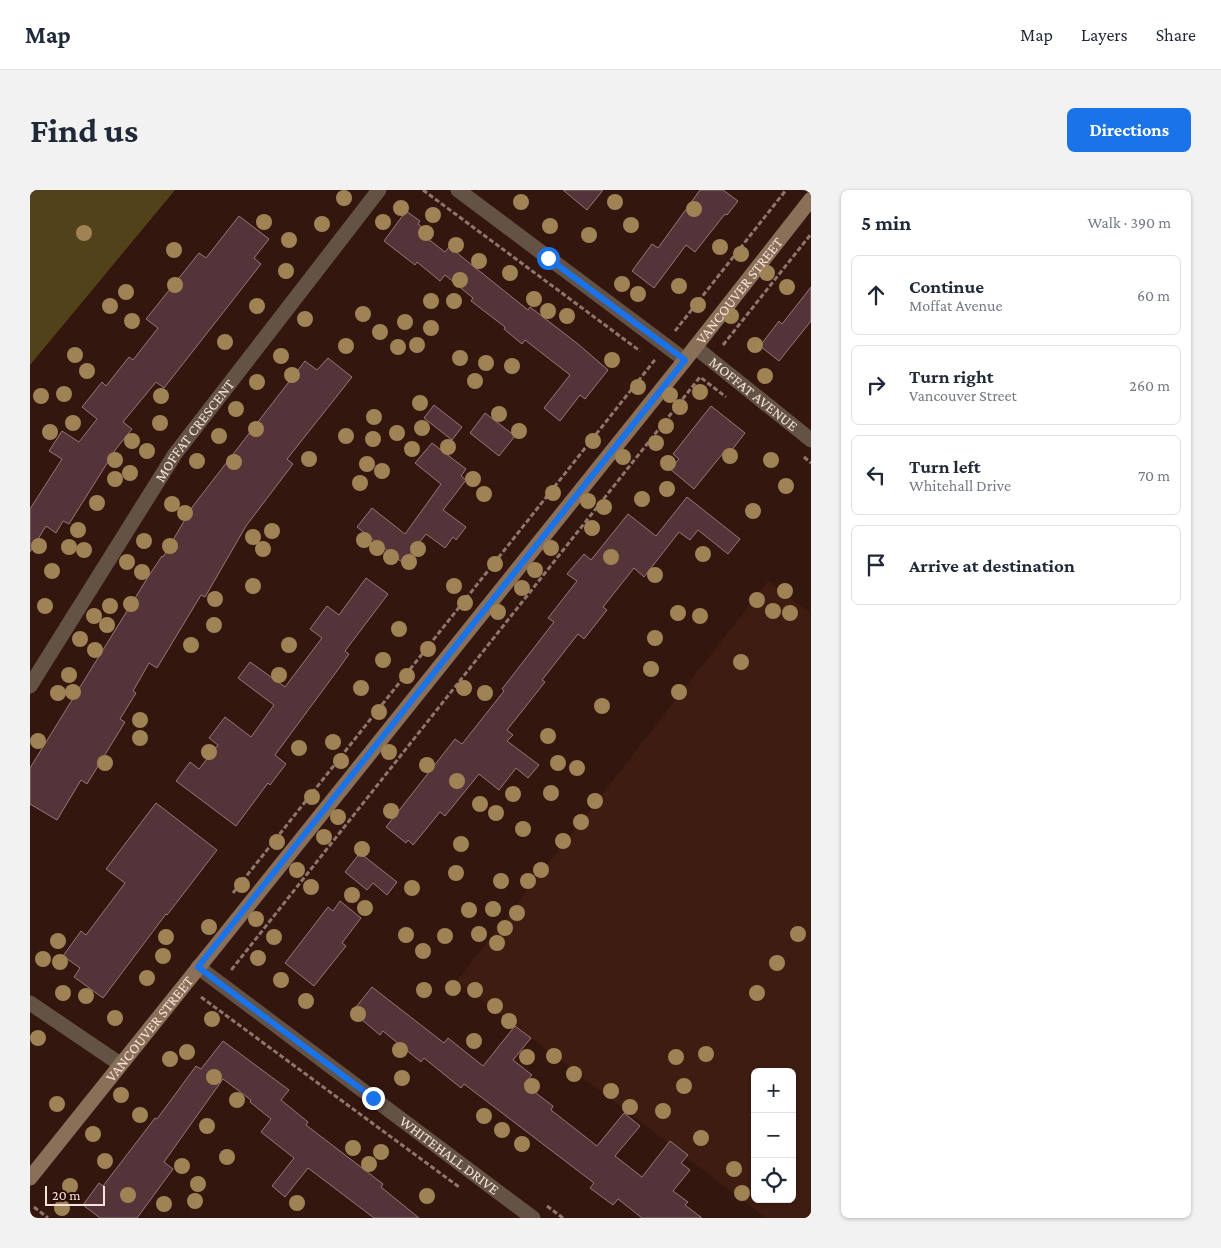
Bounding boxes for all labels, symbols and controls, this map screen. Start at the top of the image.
text: Map [25,21,71,48]
text: Map [1020,25,1053,45]
text: Layers [1081,25,1128,45]
text: Share [1156,25,1196,45]
button: Directions [1067,108,1191,152]
text: Find us [30,111,138,150]
text: 5 min [861,211,911,235]
text: Walk · 390 m [1087,214,1171,231]
street label: VANCOUVER STREET [693,234,786,347]
route start [537,247,560,270]
text: Continue [909,276,984,297]
icon: ahead [862,281,890,309]
text: 60 m [1137,287,1170,304]
text: Moffat Avenue [909,297,1003,314]
street label: MOFFAT AVENUE [706,354,801,434]
text: Turn right [909,366,994,387]
icon: right [862,371,890,399]
street label: MOFFAT CRESCENT [152,376,238,485]
text: 260 m [1129,377,1170,394]
text: Vancouver Street [909,387,1017,404]
text: Turn left [909,456,981,477]
icon: left [862,461,890,489]
text: 70 m [1138,467,1170,484]
text: Whitehall Drive [909,477,1011,494]
icon: arrive [862,551,890,579]
text: Arrive at destination [909,555,1075,576]
street label: VANCOUVER STREET [102,973,196,1085]
map controls [751,1068,796,1203]
button: + [751,1068,796,1113]
route end [362,1087,385,1110]
street label: WHITEHALL DRIVE [396,1113,502,1198]
button: − [751,1113,796,1158]
button: locate [751,1158,796,1203]
scale bar [45,1183,105,1206]
text: 20 m [52,1187,80,1203]

